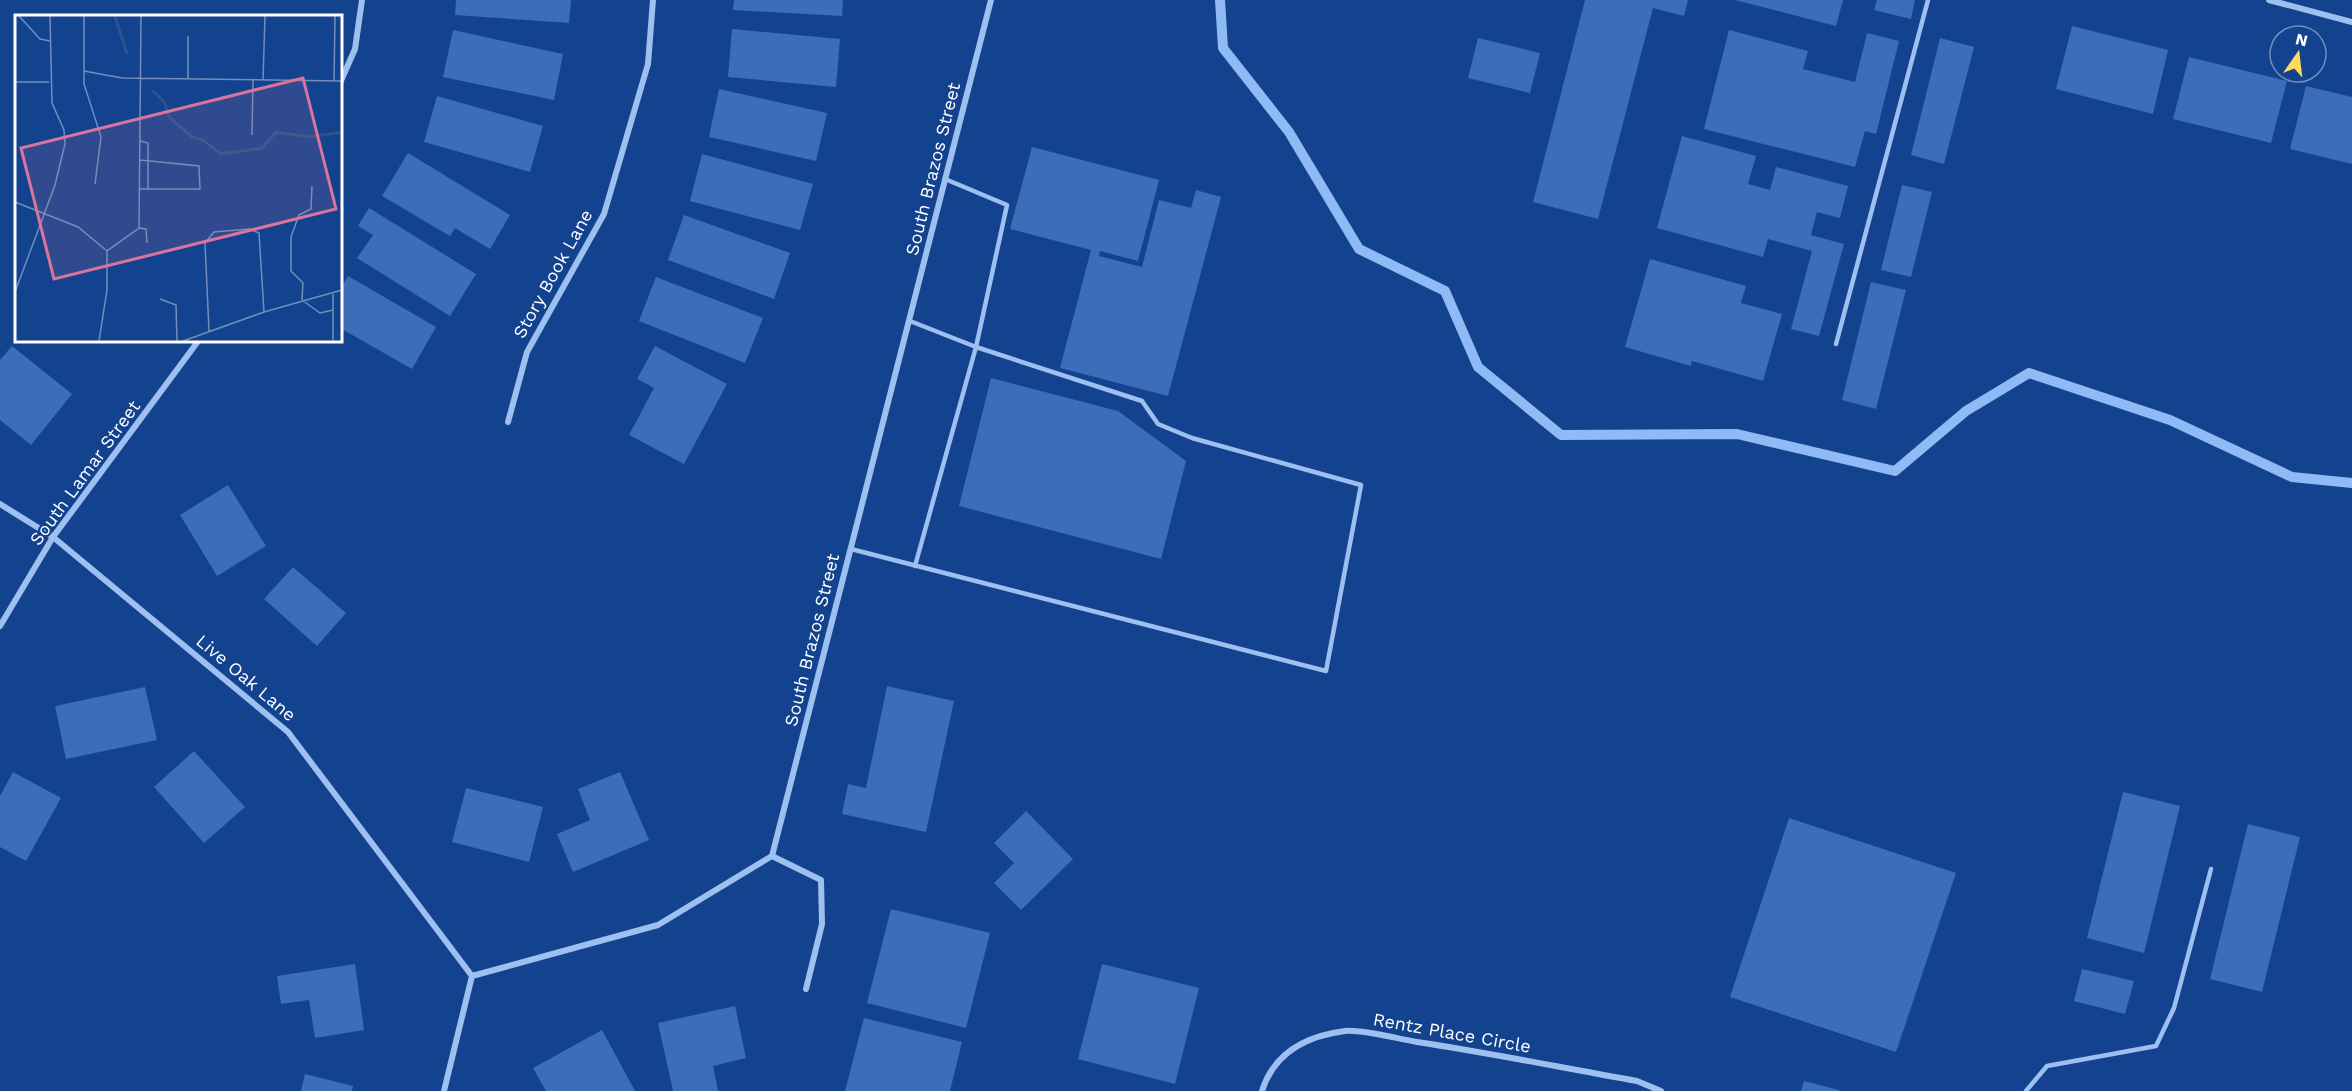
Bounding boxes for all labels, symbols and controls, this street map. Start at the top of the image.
inset map [15,15,342,342]
north arrow [2268,24,2328,84]
text: N [2293,29,2310,51]
street label: South Brazos Street [901,80,964,257]
street label: Story Book Lane [508,206,597,342]
street label: South Lamar Street [25,396,144,549]
street label: South Brazos Street [780,551,843,728]
street label: Live Oak Lane [192,630,300,725]
street label: Rentz Place Circle [1372,1008,1533,1057]

